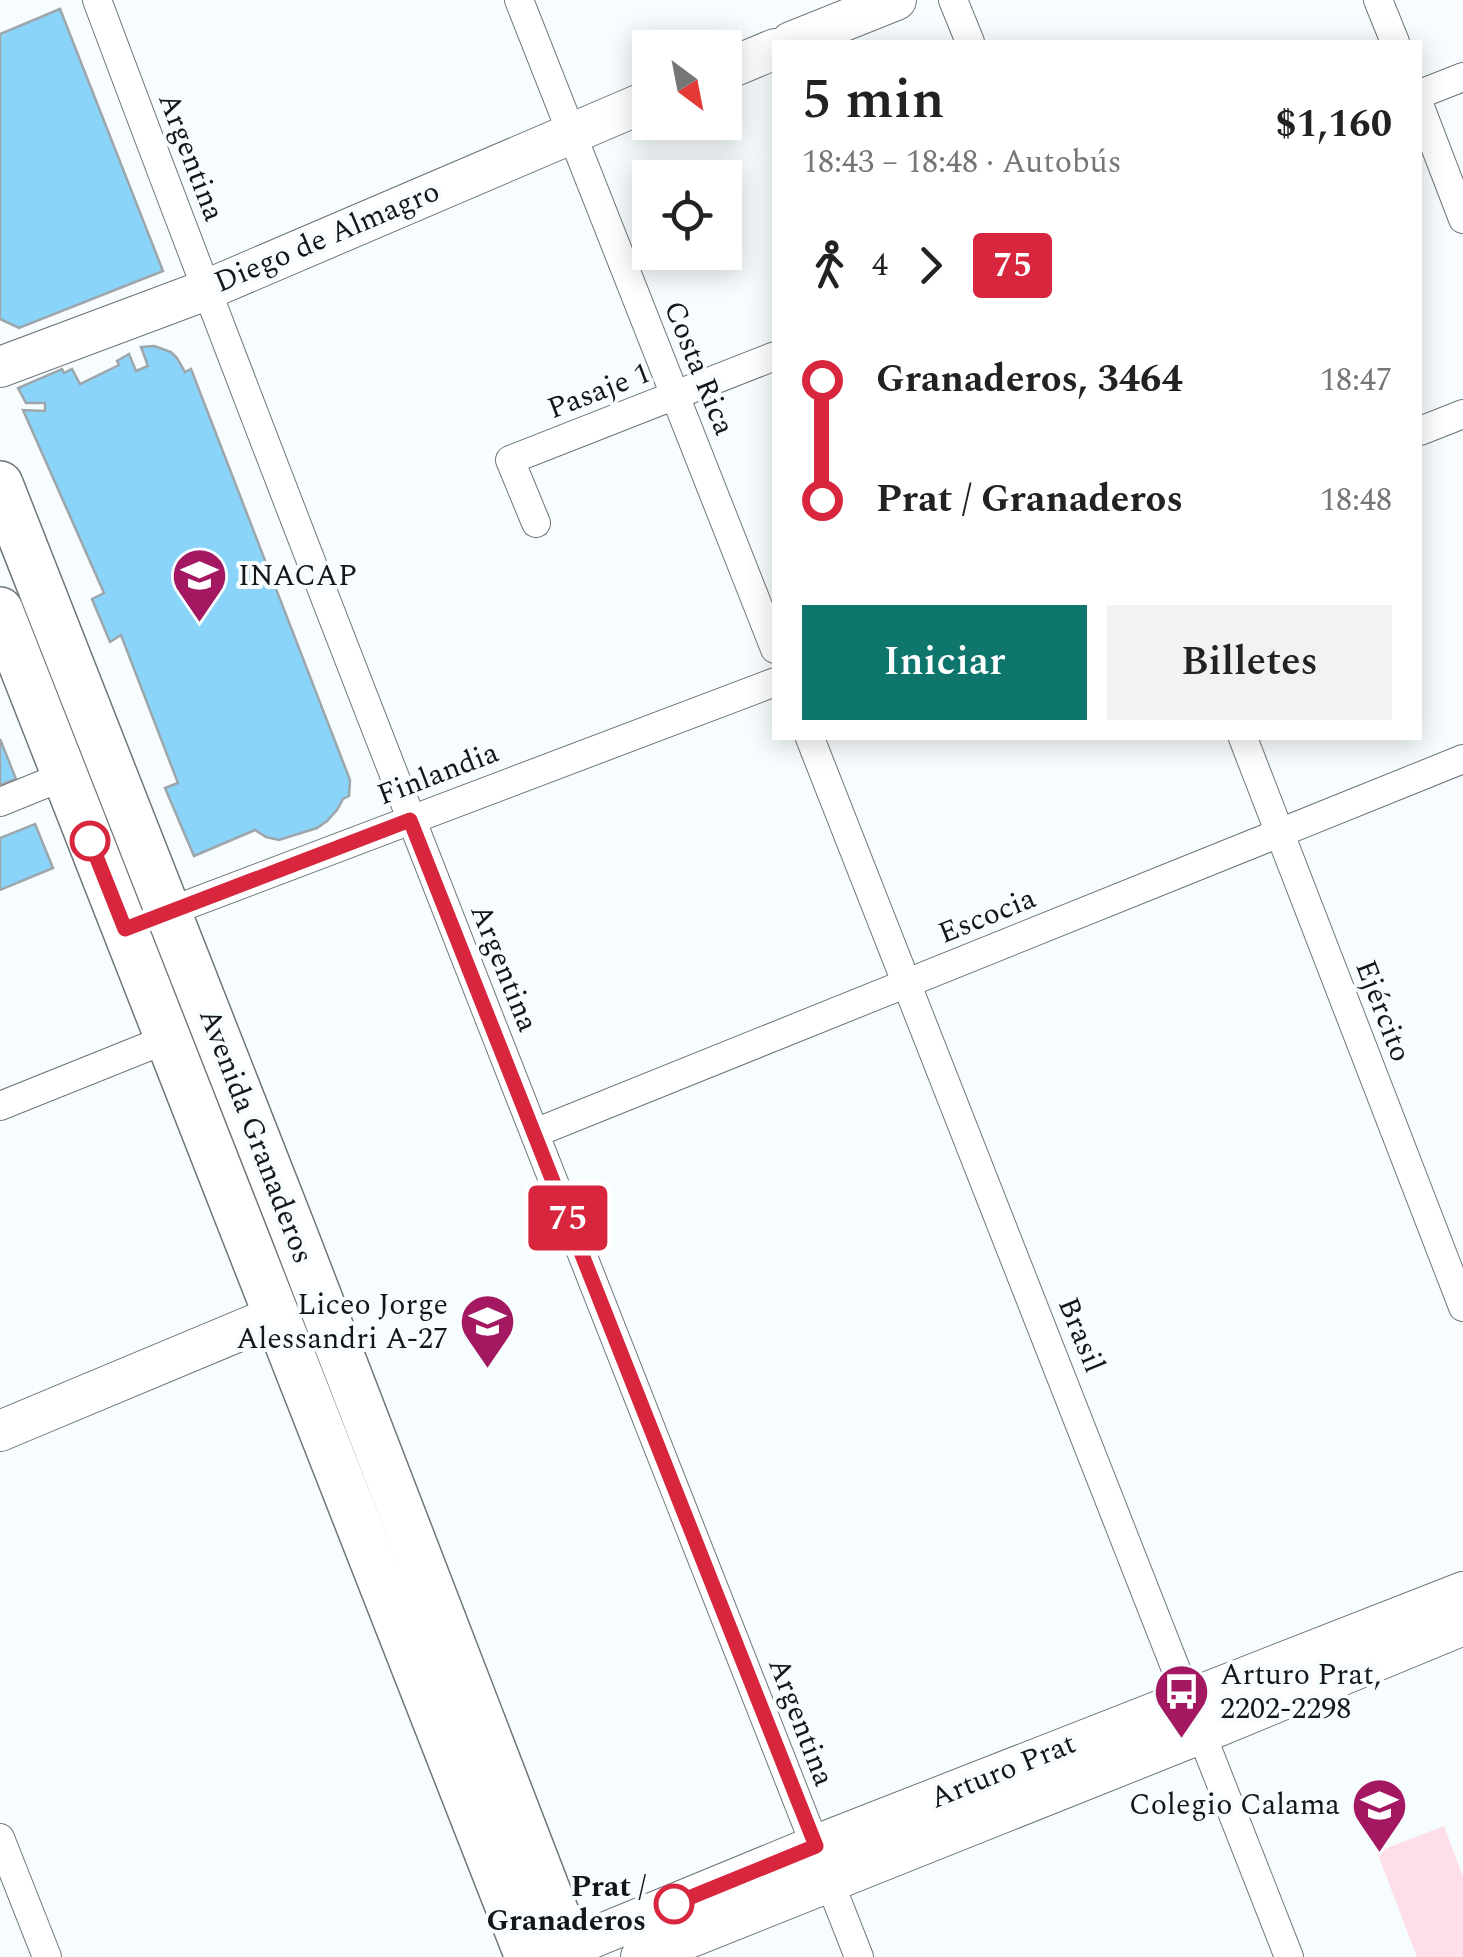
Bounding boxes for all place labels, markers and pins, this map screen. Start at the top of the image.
school or university icon: INACAP [169,546,229,625]
place label: INACAP [238,553,357,599]
unlabelled marker [71,822,109,860]
place label: Liceo Jorge Alessandri A-27 [236,1282,448,1362]
school or university icon: Liceo Jorge Alessandri A-27 [457,1292,517,1371]
place label: Arturo Prat, 2202-2298 [1220,1652,1381,1732]
bus stop icon: Arturo Prat, 2202-2298 [1151,1662,1211,1741]
school or university icon: Colegio Calama [1349,1775,1409,1854]
place label: Colegio Calama [1129,1782,1340,1828]
place label: Prat / Granaderos [486,1864,646,1944]
marker: Prat / Granaderos [655,1885,693,1923]

